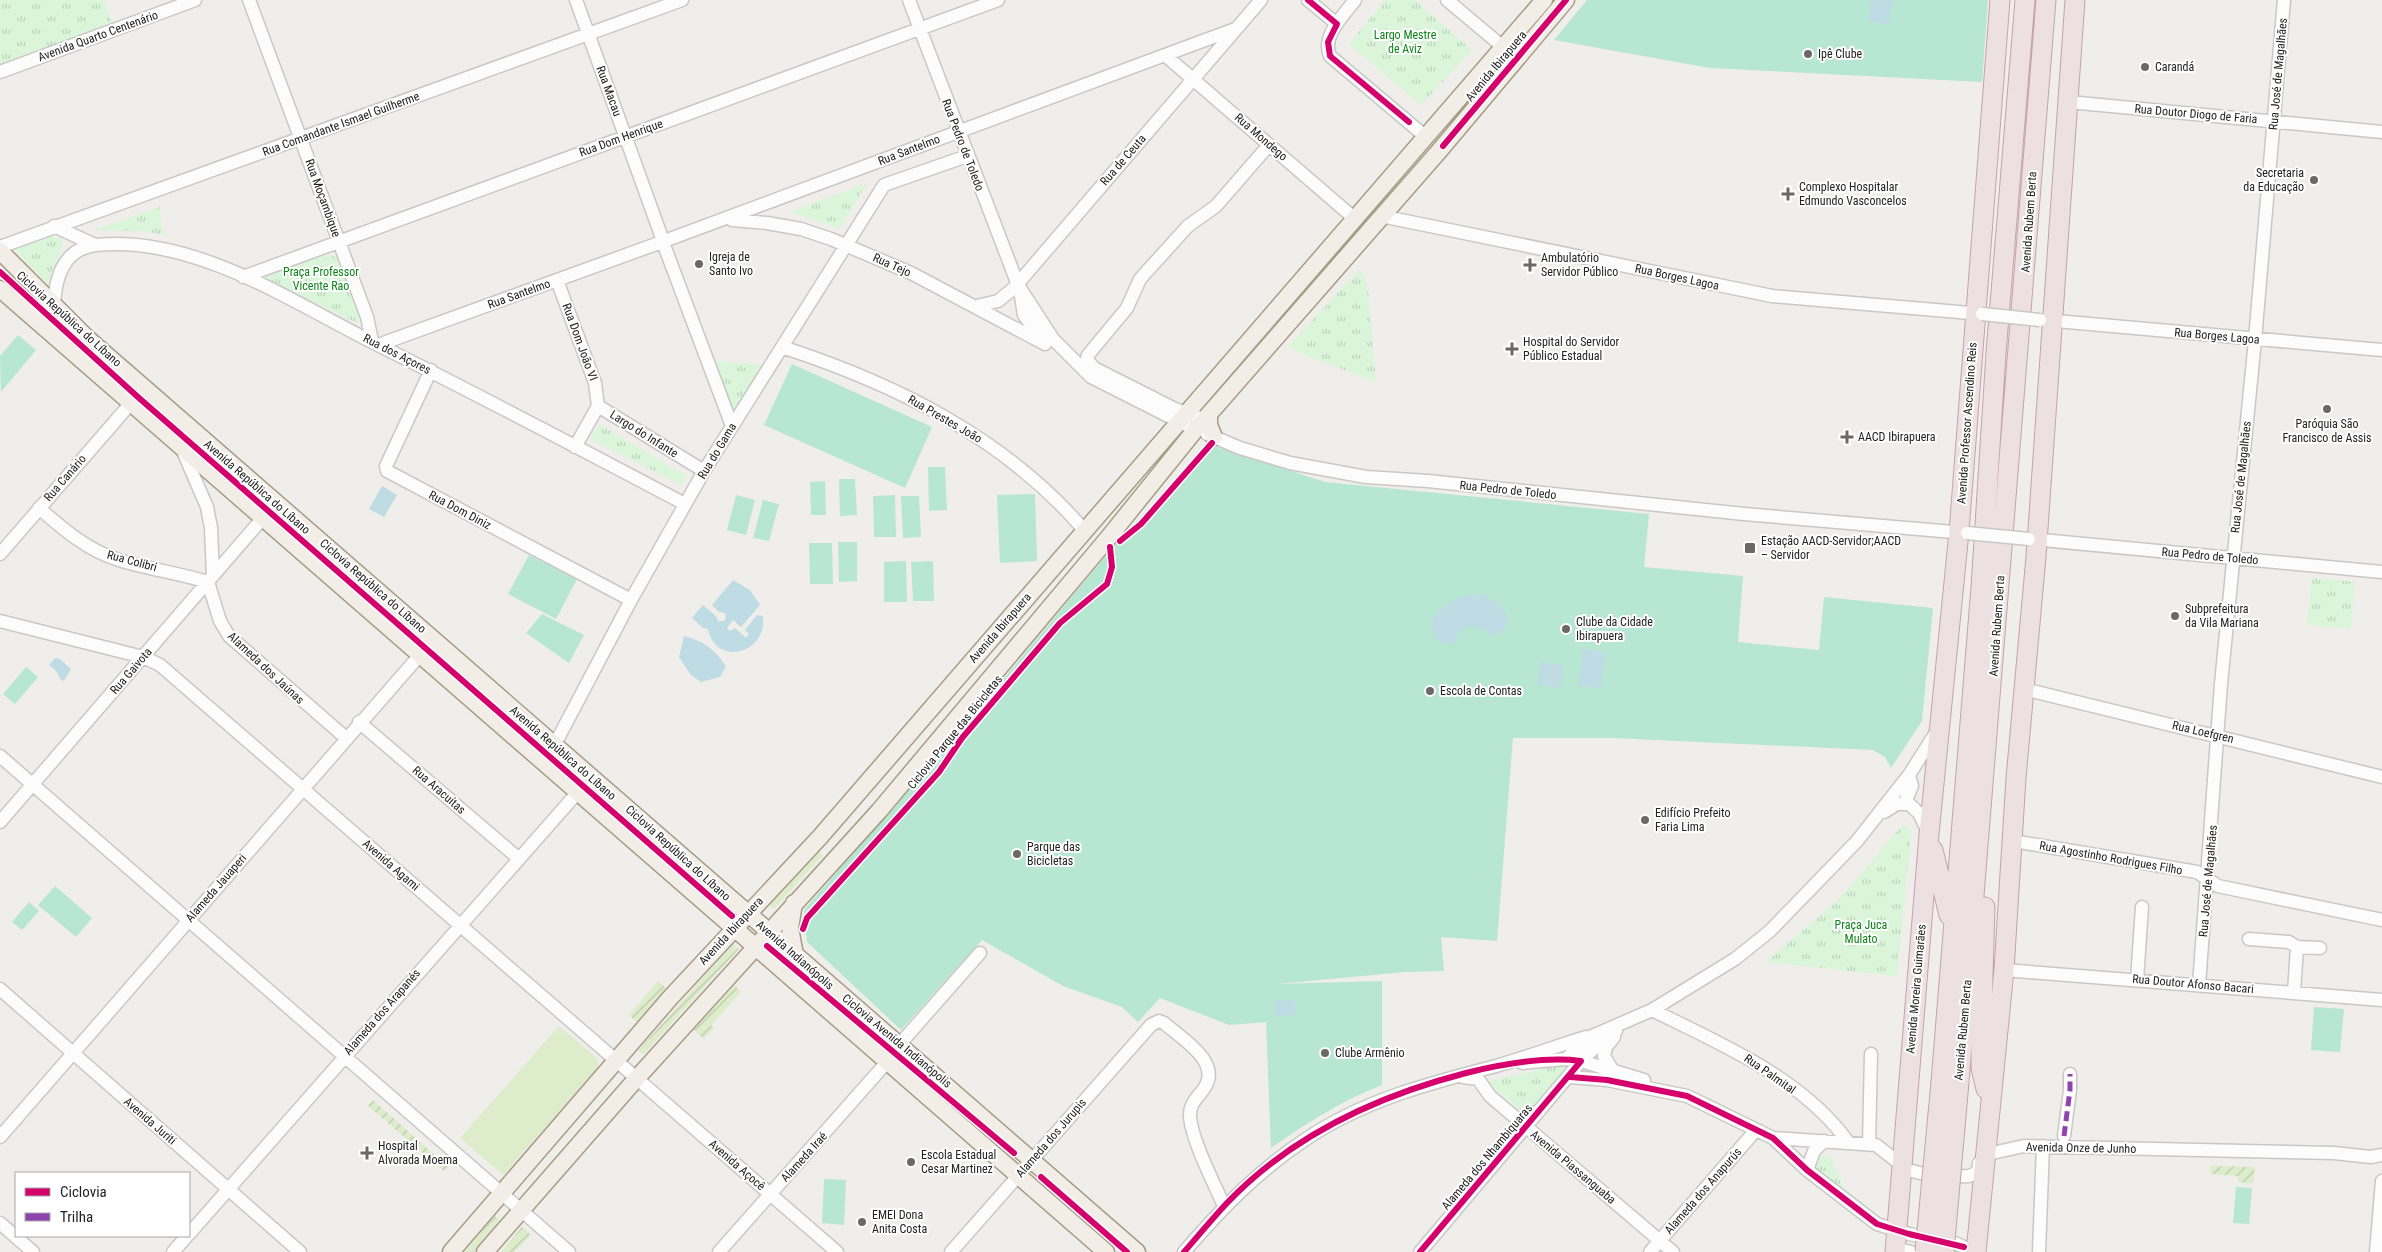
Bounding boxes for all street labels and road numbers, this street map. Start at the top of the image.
street label: Avenida Quarto Centenário [36,8,160,64]
street label: Rua José de Magalhães [2266,17,2290,131]
street label: Avenida Ibirapuera [1462,28,1530,104]
street label: Rua Macau [593,64,625,118]
street label: Rua Comandante Ismael Guilherme [261,89,422,159]
street label: Rua Pedro de Toledo [939,97,987,193]
street label: Rua Doutor Diogo de Faria [2134,102,2258,126]
street label: Rua Mondego [1232,110,1290,164]
street label: Rua Dom Henrique [577,116,665,160]
street label: Rua Santelmo [876,132,942,168]
street label: Rua de Ceuta [1097,132,1149,188]
street label: Rua Moçambique [302,157,344,239]
street label: Avenida Rubem Berta [2018,171,2040,273]
street label: Rua Tejo [871,250,913,280]
street label: Rua Borges Lagoa [1634,261,1721,293]
street label: Ciclovia República do Líbano [14,268,124,370]
street label: Rua Santelmo [486,276,552,312]
street label: Rua Dom João VI [559,301,601,383]
street label: Rua Borges Lagoa [2174,325,2261,347]
street label: Rua dos Açores [361,331,433,377]
street label: Avenida Professor Ascendino Reis [1954,342,1980,504]
street label: Rua Prestes João [906,392,984,446]
street label: Largo do Infante [607,407,681,461]
street label: Rua do Gama [695,420,739,482]
street label: Rua José de Magalhães [2228,420,2254,534]
street label: Avenida República do Líbano [201,437,313,537]
street label: Rua Canário [41,452,89,504]
street label: Rua Pedro de Toledo [1459,478,1557,502]
street label: Rua Dom Diniz [426,488,494,532]
street label: Ciclovia República do Líbano [317,536,429,636]
street label: Rua Pedro de Toledo [2161,545,2259,567]
street label: Rua Colibri [105,548,159,574]
street label: Avenida Rubem Berta [1986,575,2008,677]
street label: Avenida Ibirapuera [966,590,1034,666]
street label: Alameda dos Jaúnas [225,629,307,707]
street label: Rua Gaivota [107,645,155,697]
street label: Ciclovia Parque das Bicicletas [905,672,1005,792]
street label: Avenida República do Líbano [507,703,619,803]
street label: Rua Loefgren [2171,718,2235,746]
street label: Rua Aracuítas [410,763,468,817]
street label: Ciclovia República do Líbano [623,802,733,904]
street label: Rua José de Magalhães [2196,824,2220,938]
street label: Avenida Agami [360,837,422,893]
street label: Rua Agostinho Rodrigues Filho [2038,839,2184,877]
street label: Alameda Jauaperi [183,851,249,925]
street label: Avenida Ibirapuera [696,894,766,968]
street label: Avenida Indianópolis [753,917,837,993]
street label: Avenida Moreira Guimarães [1903,924,1929,1054]
street label: Alameda dos Arapanés [341,966,423,1058]
street label: Rua Doutor Afonso Bacari [2132,972,2254,996]
street label: Avenida Rubem Berta [1952,979,1974,1081]
street label: Ciclovia Avenida Indianópolis [839,991,955,1091]
street label: Rua Palmital [1742,1051,1798,1097]
street label: Avenida Juriti [121,1095,179,1147]
street label: Alameda dos Jurupis [1013,1096,1089,1180]
street label: Alameda dos Nhambiquaras [1439,1101,1535,1213]
street label: Avenida Piassanguaba [1527,1127,1619,1207]
street label: Alameda Iraé [778,1129,830,1185]
street label: Avenida Açocê [706,1137,768,1193]
street label: Avenida Onze de Junho [2026,1140,2136,1156]
street label: Alameda dos Anapurús [1662,1145,1744,1237]

